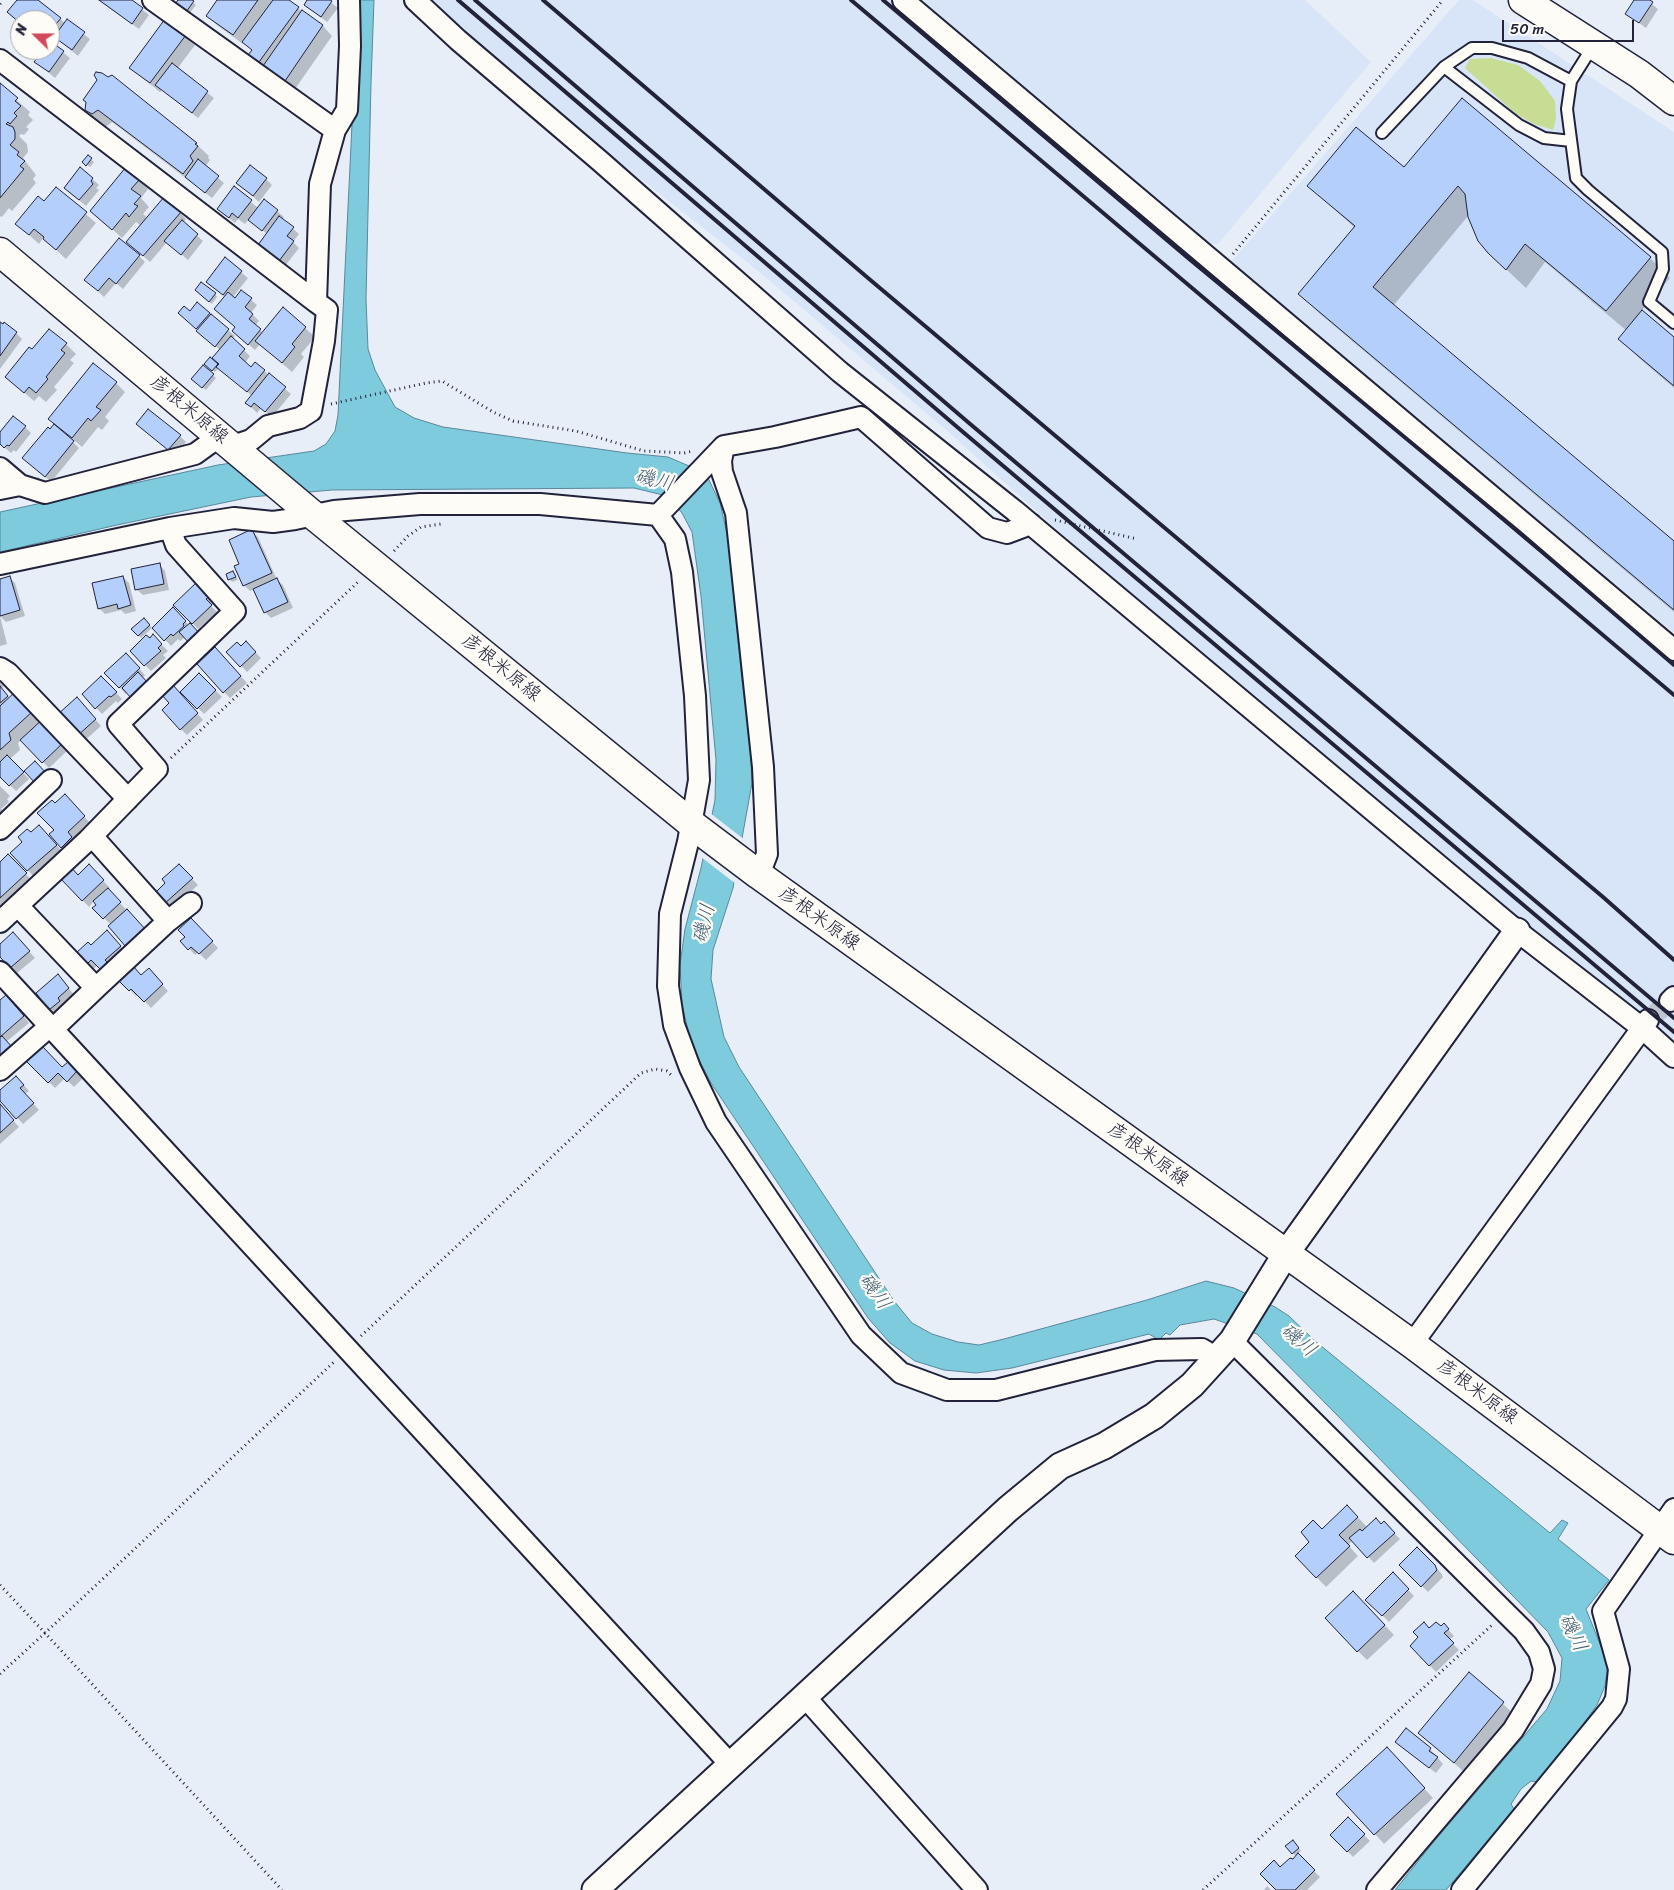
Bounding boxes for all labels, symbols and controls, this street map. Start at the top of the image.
north arrow [10,10,60,60]
scale bar [1504,10,1636,42]
text: 50 m [1510,16,1544,42]
text: N [8,20,35,39]
street label: 彦根米原線 [145,371,233,449]
water label: 磯川 [632,465,676,497]
street label: 彦根米原線 [457,629,545,707]
street label: 彦根米原線 [774,882,864,956]
water label: 磯川 [689,902,721,946]
street label: 彦根米原線 [1103,1118,1193,1192]
water label: 磯川 [853,1269,895,1315]
water label: 磯川 [1275,1319,1321,1363]
street label: 彦根米原線 [1432,1354,1522,1430]
water label: 磯川 [1552,1610,1592,1656]

